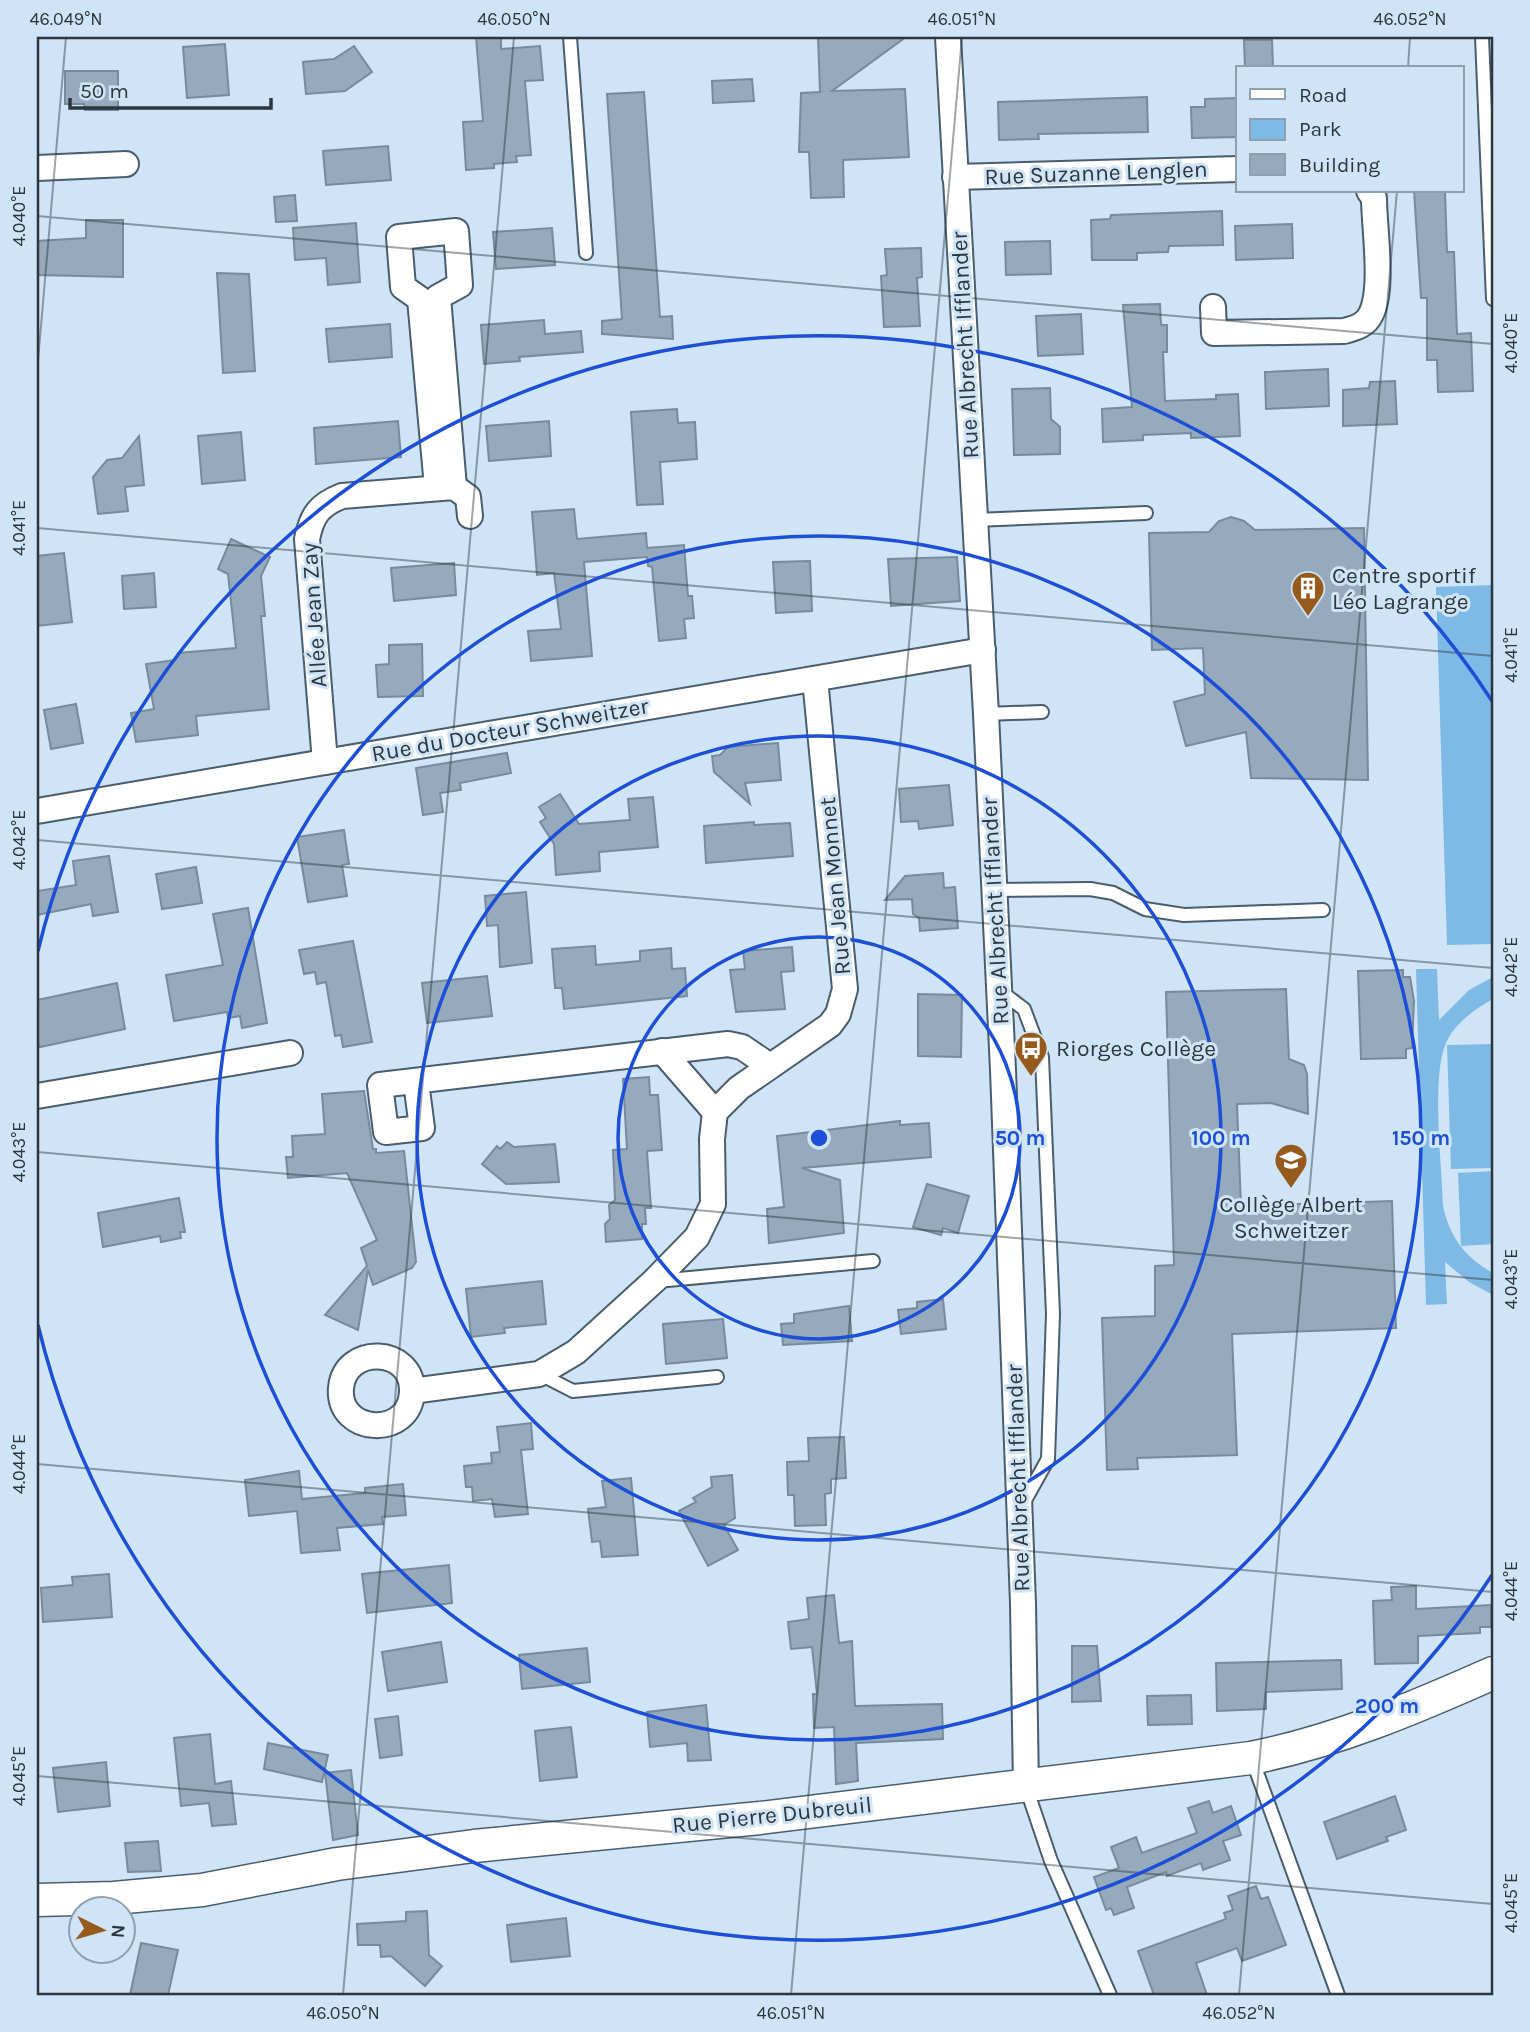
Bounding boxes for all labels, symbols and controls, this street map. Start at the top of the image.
text: 46.049°N [29,8,103,30]
text: 46.050°N [477,8,551,30]
text: 46.051°N [928,8,996,30]
text: 46.052°N [1373,8,1447,30]
scale bar [70,66,271,110]
legend [1236,66,1464,192]
text: 50 m [80,79,129,103]
text: Road [1299,83,1347,107]
text: Park [1299,117,1342,141]
text: Building [1299,153,1380,177]
street label: Rue Suzanne Lenglen [984,156,1208,190]
text: 4.040°E [8,186,30,246]
street label: Rue Albrecht Ifflander [946,230,984,459]
text: 4.040°E [1500,313,1522,373]
text: 4.041°E [8,500,30,556]
street label: Allée Jean Zay [295,541,333,688]
place label: Centre sportif Léo Lagrange [1332,562,1476,615]
building icon: Centre sportif Léo Lagrange [1289,569,1327,618]
text: 4.041°E [1500,627,1522,683]
street label: Rue du Docteur Schweitzer [369,692,651,768]
street label: Rue Jean Monnet [814,795,856,976]
street label: Rue Albrecht Ifflander [976,796,1014,1025]
text: 4.042°E [8,810,30,870]
text: 4.042°E [1500,937,1522,997]
bus stop icon: Riorges Collège [1012,1029,1050,1078]
place label: Riorges Collège [1056,1035,1216,1062]
text: 4.043°E [8,1122,30,1182]
centre of rings [807,1126,831,1150]
text: 50 m [995,1126,1045,1150]
text: 100 m [1191,1126,1251,1150]
text: 150 m [1392,1126,1450,1150]
school or university icon: Collège Albert Schweitzer [1272,1141,1310,1190]
place label: Collège Albert Schweitzer [1219,1191,1363,1244]
text: 4.043°E [1500,1249,1522,1309]
street label: Rue Albrecht Ifflander [1001,1363,1035,1592]
text: 4.044°E [8,1434,30,1494]
text: 4.044°E [1500,1561,1522,1621]
text: 200 m [1355,1694,1419,1718]
text: 4.045°E [8,1746,30,1806]
street label: Rue Pierre Dubreuil [671,1791,873,1839]
text: 4.045°E [1500,1873,1522,1933]
north arrow [66,1896,136,1966]
text: N [106,1924,129,1939]
text: 46.050°N [306,2002,380,2024]
text: 46.051°N [757,2002,825,2024]
text: 46.052°N [1202,2002,1276,2024]

